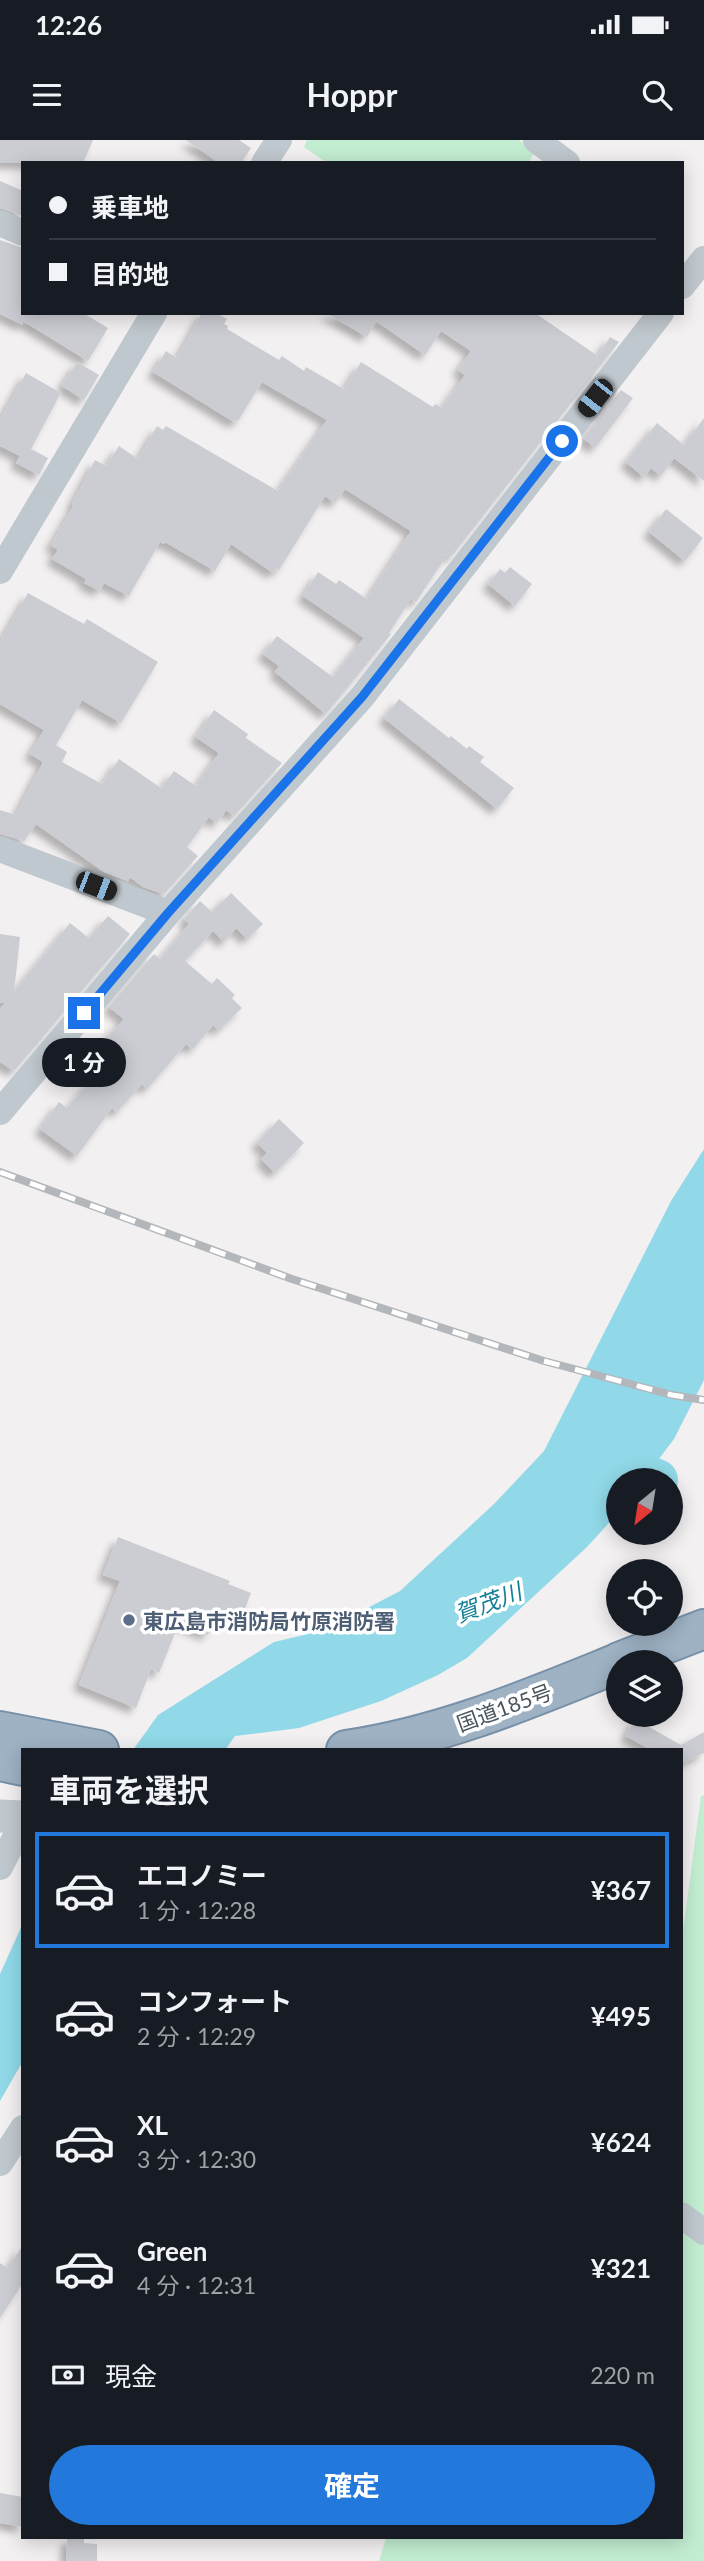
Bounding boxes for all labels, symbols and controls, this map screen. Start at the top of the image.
text: 12:26 [35,9,102,41]
text: Hoppr [307,75,397,114]
icon: menu [28,76,66,114]
icon: search [638,76,676,114]
text: 乗車地 [91,191,169,223]
text: 目的地 [91,258,169,290]
car [574,375,617,421]
route start [546,425,578,457]
car [73,869,120,903]
route end [68,997,100,1029]
callout: 1 分 [42,1038,126,1086]
text: 1 分 [63,1048,105,1076]
north arrow [606,1468,682,1545]
map controls [606,1468,683,1727]
button: locate [606,1559,683,1636]
water label: 賀茂川 [451,1575,528,1627]
place label: 東広島市消防局竹原消防署 [143,1608,395,1633]
marker: 東広島市消防局竹原消防署 [121,1612,137,1628]
button: layers [606,1650,683,1727]
street label: 国道185号 [453,1678,555,1736]
text: 車両を選択 [49,1770,209,1809]
icon: car [53,1859,116,1922]
text: エコノミー [137,1859,267,1891]
text: ¥367 [591,1874,651,1906]
text: 1 分 · 12:28 [137,1896,256,1924]
icon: car [53,1985,116,2048]
text: コンフォート [137,1985,292,2017]
text: ¥495 [591,2000,651,2032]
text: 2 分 · 12:29 [137,2022,256,2050]
text: XL [137,2109,168,2141]
icon: car [53,2111,116,2174]
text: ¥624 [591,2126,651,2158]
text: 3 分 · 12:30 [137,2145,256,2173]
text: Green [137,2235,207,2267]
icon: car [53,2237,116,2300]
text: ¥321 [591,2252,651,2284]
text: 4 分 · 12:31 [137,2271,256,2299]
icon: cash [49,2356,87,2394]
text: 現金 [105,2360,157,2392]
text: 220 m [590,2361,655,2389]
button: 確定 [49,2445,655,2525]

